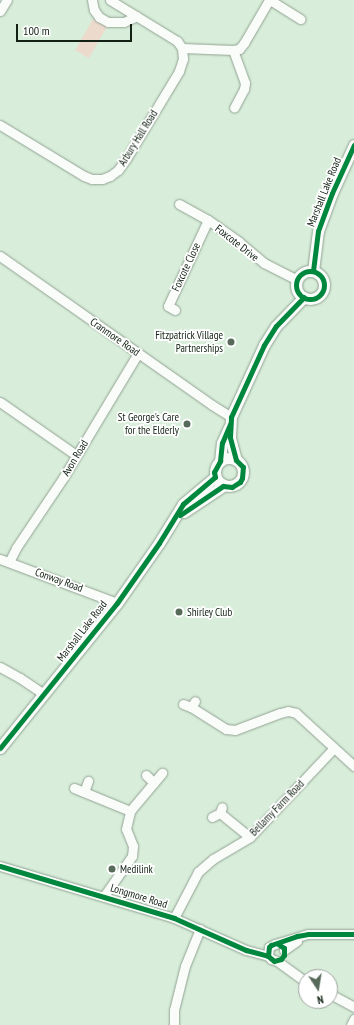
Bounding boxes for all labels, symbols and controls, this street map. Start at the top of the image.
scale bar [18,16,134,42]
text: 100 m [23,23,50,38]
street label: Arbury Hall Road [116,107,160,169]
street label: Marshall Lake Road [304,155,344,229]
street label: Foxcote Drive [213,222,261,264]
street label: Foxcote Close [169,241,203,293]
street label: Cranmore Road [88,315,142,359]
place label: Fitzpatrick Village Partnerships [155,329,223,355]
marker: Fitzpatrick Village Partnerships [226,337,236,347]
place label: St George's Care for the Elderly [118,411,179,437]
marker: St George's Care for the Elderly [182,419,192,429]
street label: Avon Road [59,438,91,478]
street label: Conway Road [33,565,85,595]
street label: Marshall Lake Road [54,598,110,664]
place label: Shirley Club [187,605,232,619]
marker: Shirley Club [174,607,184,617]
street label: Bellamy Farm Road [247,777,307,839]
place label: Medilink [120,862,153,876]
marker: Medilink [107,864,117,874]
street label: Longmore Road [109,881,169,911]
north arrow [298,969,338,1009]
text: N [316,992,325,1007]

